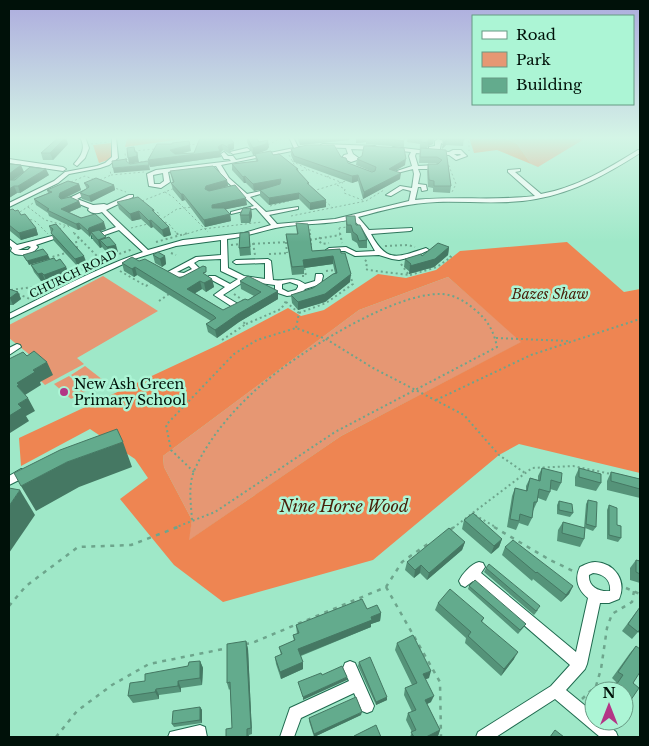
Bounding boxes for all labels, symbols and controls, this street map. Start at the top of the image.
legend [472,15,634,105]
text: Road [516,25,556,44]
text: Park [516,50,552,69]
text: Building [516,75,583,94]
street label: CHURCH ROAD [27,247,119,301]
park label: Bazes Shaw [510,285,589,303]
place label: New Ash Green Primary School [74,375,187,409]
marker: New Ash Green Primary School [58,386,70,398]
park label: Nine Horse Wood [278,496,409,516]
north arrow [584,681,634,731]
text: N [602,684,616,702]

